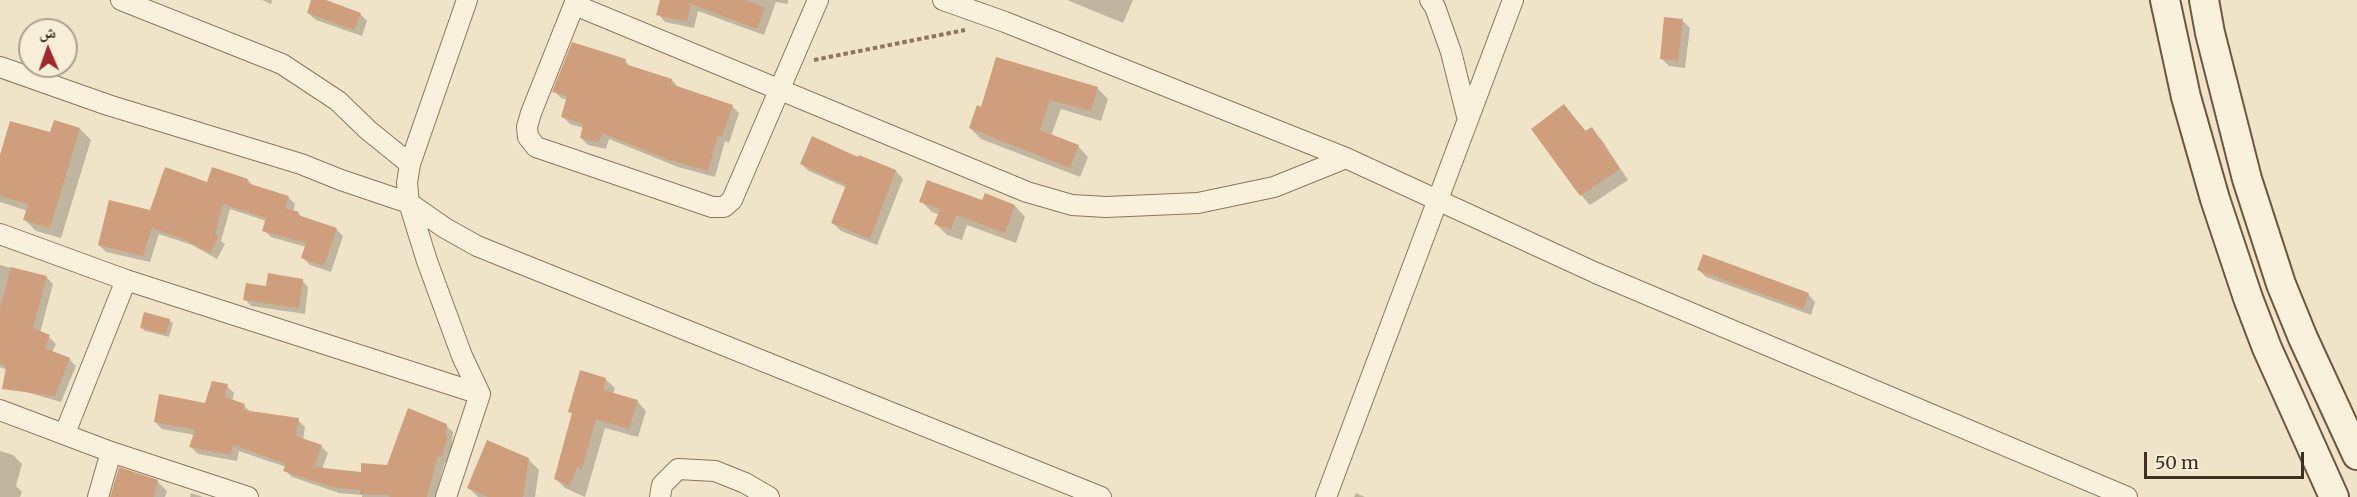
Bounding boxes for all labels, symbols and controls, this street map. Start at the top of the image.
north arrow [18,18,78,78]
text: ش [39,22,56,42]
scale bar [2147,440,2308,478]
text: 50 m [2155,451,2199,474]

